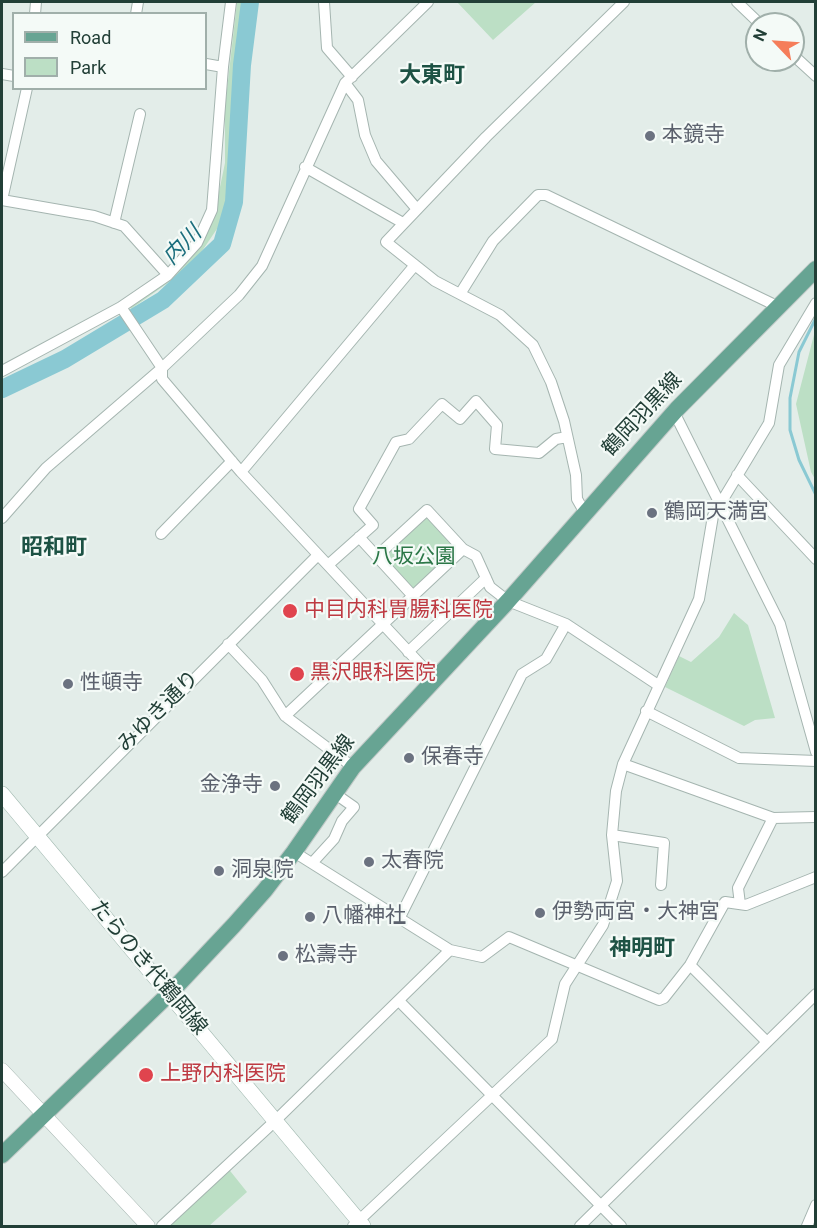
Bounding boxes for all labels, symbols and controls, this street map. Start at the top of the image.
legend [12,12,207,90]
north arrow [745,12,805,72]
text: N [749,26,771,44]
text: Road [70,27,111,48]
text: Park [70,57,106,78]
district label: 大東町 [399,63,465,89]
place label: 本鏡寺 [662,123,725,149]
marker: 本鏡寺 [643,129,657,143]
water label: 内川 [158,221,208,271]
street label: 鶴岡羽黒線 [598,368,688,462]
place label: 鶴岡天満宮 [664,500,769,526]
marker: 鶴岡天満宮 [645,506,659,520]
district label: 昭和町 [21,535,87,561]
park label: 八坂公園 [372,545,456,571]
place label: 中目内科胃腸科医院 [304,598,493,624]
marker: 中目内科胃腸科医院 [281,602,299,620]
place label: 黒沢眼科医院 [310,661,436,687]
marker: 黒沢眼科医院 [288,665,306,683]
street label: みゆき通り [113,666,205,758]
place label: 性頓寺 [80,671,143,697]
marker: 性頓寺 [61,677,75,691]
street label: 鶴岡羽黒線 [277,730,361,830]
place label: 保春寺 [421,745,484,771]
marker: 保春寺 [402,751,416,765]
place label: 金浄寺 [200,773,263,799]
marker: 金浄寺 [268,779,282,793]
place label: 太春院 [381,849,444,875]
marker: 太春院 [362,855,376,869]
place label: 洞泉院 [231,858,294,884]
marker: 洞泉院 [212,864,226,878]
street label: たらのき代鶴岡線 [84,896,212,1040]
place label: 伊勢両宮・大神宮 [552,900,720,926]
place label: 八幡神社 [322,904,406,930]
marker: 伊勢両宮・大神宮 [533,906,547,920]
marker: 八幡神社 [303,910,317,924]
district label: 神明町 [609,936,675,962]
place label: 松壽寺 [295,943,358,969]
marker: 松壽寺 [276,949,290,963]
place label: 上野内科医院 [160,1062,286,1088]
marker: 上野内科医院 [137,1066,155,1084]

